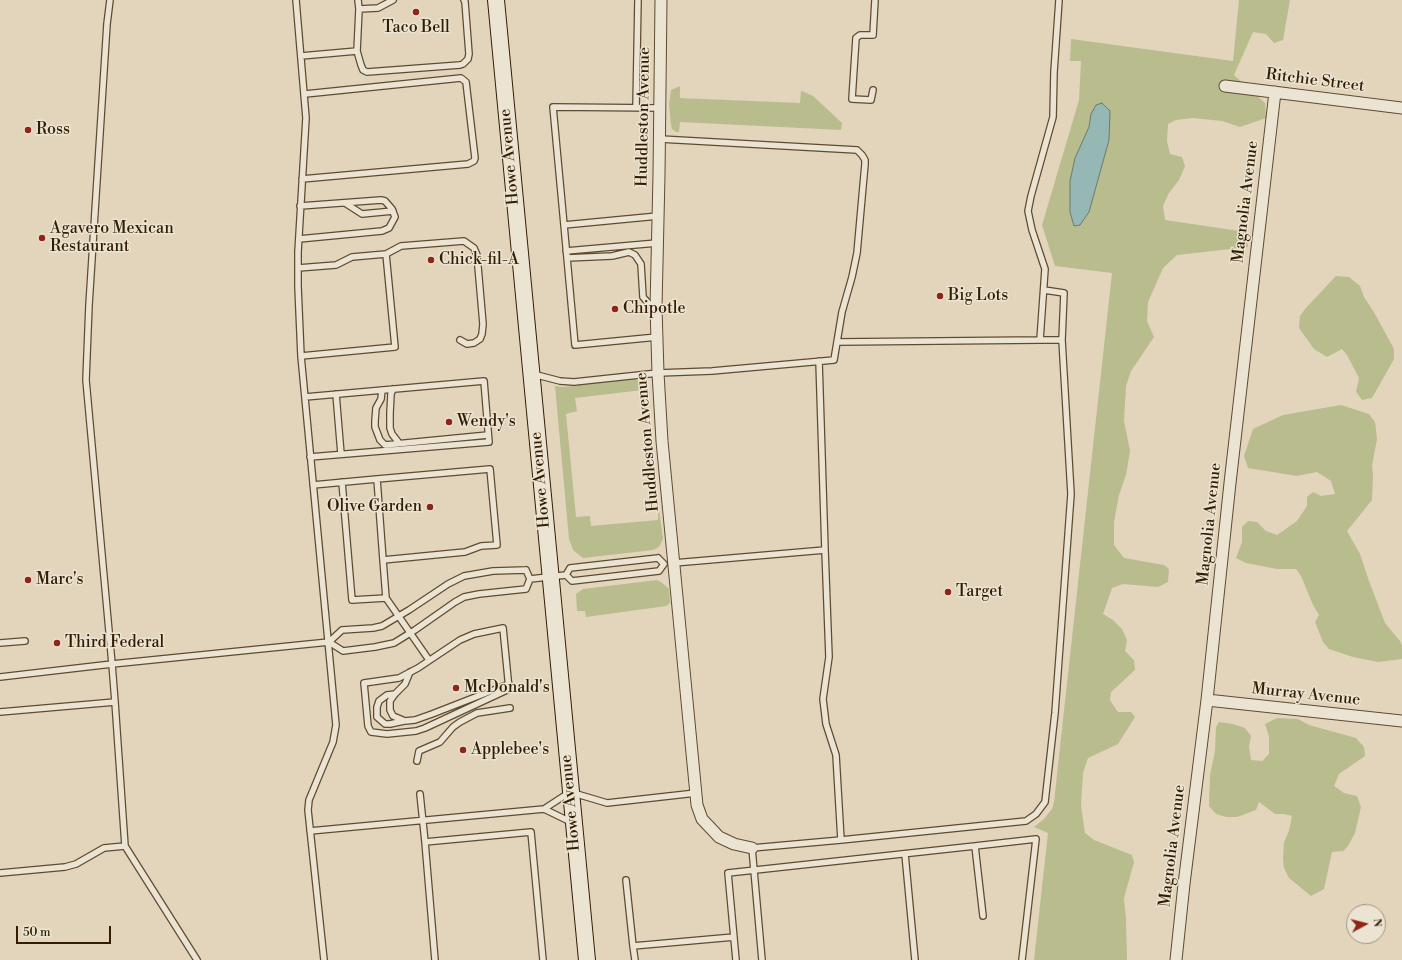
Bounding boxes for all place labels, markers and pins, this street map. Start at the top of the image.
marker: Taco Bell [411,7,421,17]
place label: Taco Bell [382,18,450,38]
place label: Ross [36,120,70,140]
marker: Ross [23,125,33,135]
place label: Agavero Mexican Restaurant [50,219,174,257]
marker: Agavero Mexican Restaurant [37,233,47,243]
place label: Chick-fil-A [439,250,519,270]
marker: Chick-fil-A [426,255,436,265]
place label: Big Lots [948,286,1008,306]
marker: Big Lots [935,291,945,301]
place label: Chipotle [623,299,686,319]
marker: Chipotle [610,304,620,314]
place label: Wendy's [457,412,516,432]
marker: Wendy's [444,417,454,427]
place label: Olive Garden [327,497,422,517]
marker: Olive Garden [425,502,435,512]
place label: Marc's [36,570,84,590]
marker: Marc's [23,575,33,585]
place label: Target [956,582,1003,602]
marker: Target [943,587,953,597]
place label: Third Federal [65,633,164,653]
marker: Third Federal [52,638,62,648]
place label: McDonald's [464,678,550,698]
marker: McDonald's [451,683,461,693]
place label: Applebee's [471,740,549,760]
marker: Applebee's [458,745,468,755]

